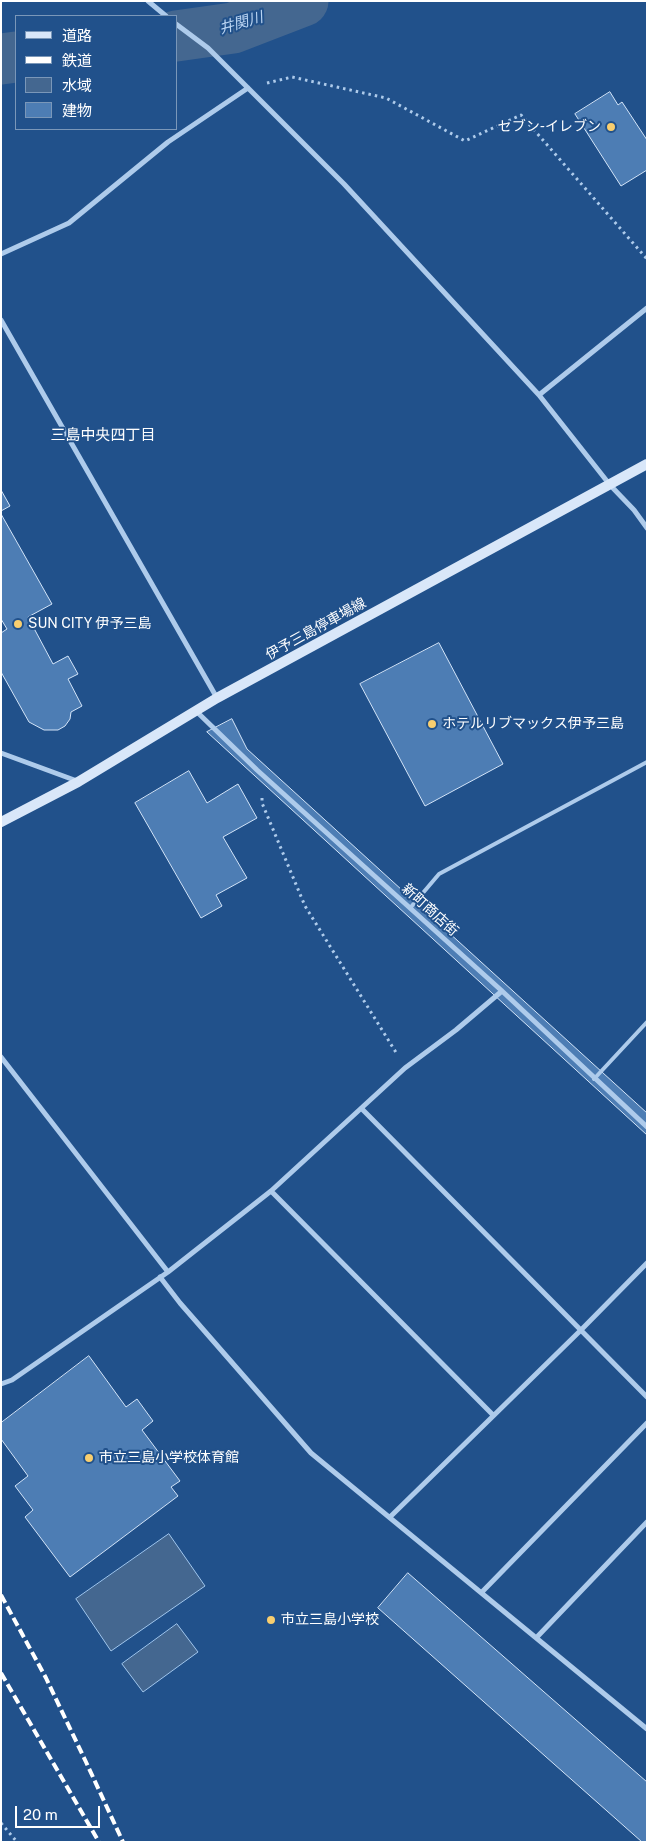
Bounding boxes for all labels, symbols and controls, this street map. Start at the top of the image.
water label: 井関川 [217,8,265,38]
legend [15,15,178,130]
text: 道路 [62,27,92,44]
text: 鉄道 [62,52,92,69]
text: 水域 [62,77,92,94]
text: 建物 [62,102,92,119]
place label: セブン-イレブン [498,119,601,135]
marker: セブン-イレブン [605,121,617,133]
district label: 三島中央四丁目 [51,426,155,444]
street label: 伊予三島停車場線 [263,595,369,663]
place label: SUN CITY 伊予三島 [28,616,152,632]
marker: SUN CITY 伊予三島 [12,618,24,630]
place label: ホテルリブマックス伊予三島 [442,716,624,732]
marker: ホテルリブマックス伊予三島 [426,718,438,730]
street label: 新町商店街 [398,880,462,940]
place label: 市立三島小学校体育館 [99,1450,239,1466]
marker: 市立三島小学校体育館 [83,1452,95,1464]
place label: 市立三島小学校 [281,1612,379,1628]
marker: 市立三島小学校 [265,1614,277,1626]
scale bar [18,1796,102,1828]
text: 20 m [23,1806,58,1823]

